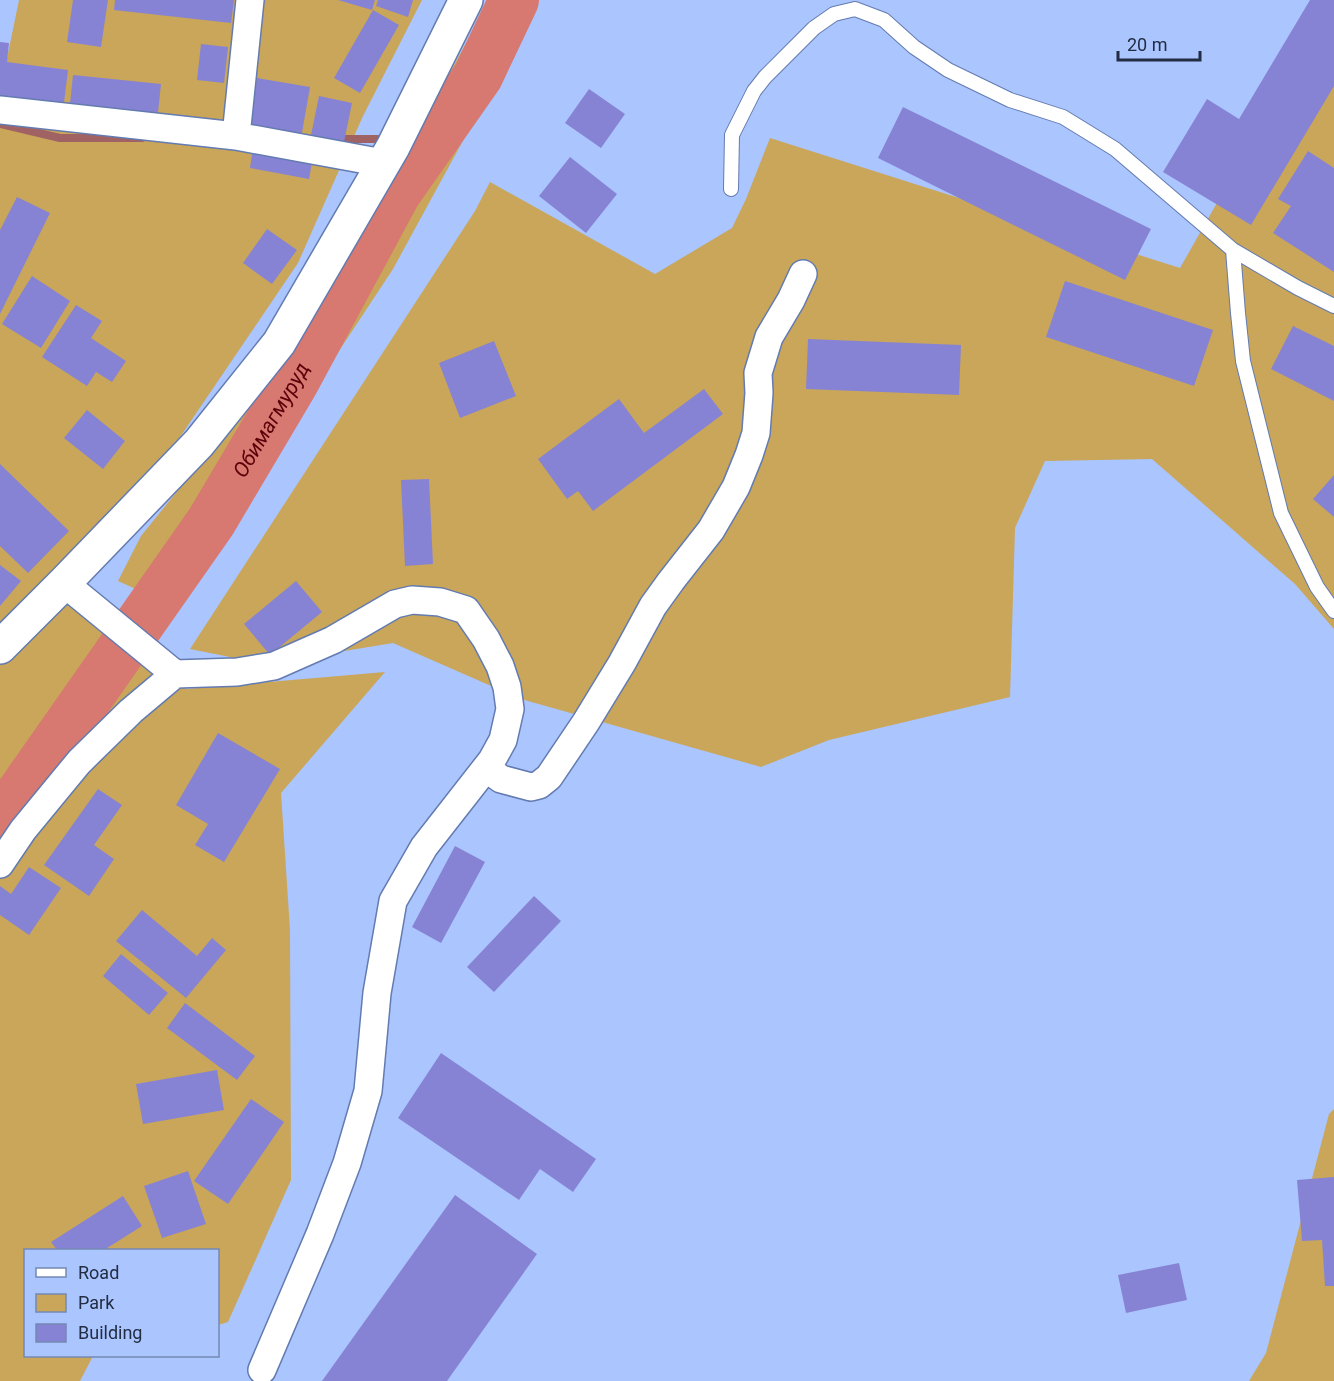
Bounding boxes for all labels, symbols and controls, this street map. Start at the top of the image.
scale bar [1118,24,1200,62]
text: 20 m [1127,34,1167,55]
water label: Обимагмуруд [228,359,314,482]
legend [24,1249,219,1357]
text: Road [78,1262,119,1283]
text: Park [78,1292,115,1313]
text: Building [78,1322,142,1343]

